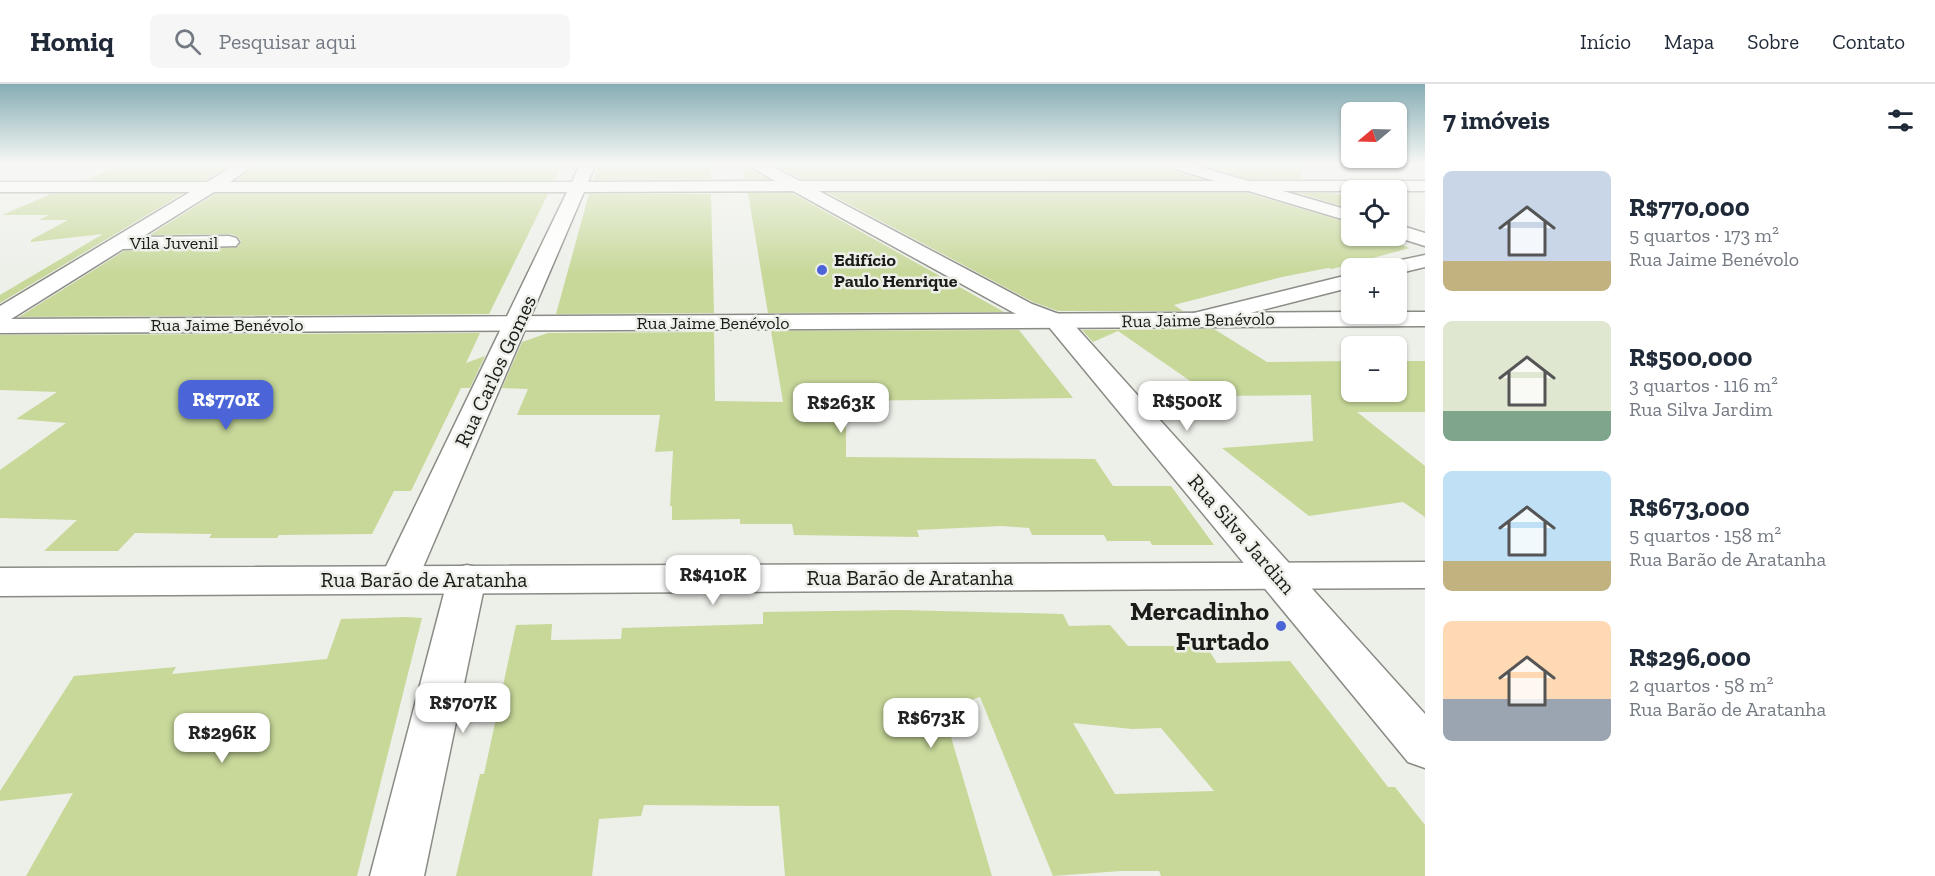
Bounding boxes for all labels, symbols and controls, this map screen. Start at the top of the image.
search box [150,14,570,68]
text: Homiq [30,25,114,58]
icon: search [171,25,204,58]
text: Pesquisar aqui [219,28,356,55]
text: Início [1580,29,1631,54]
text: Mapa [1664,29,1714,54]
text: Sobre [1747,29,1799,54]
text: Contato [1832,29,1905,54]
north arrow [1341,102,1407,168]
map controls [1341,102,1407,402]
text: 7 imóveis [1443,104,1550,136]
icon: filters [1884,104,1917,137]
button: locate [1341,180,1407,246]
text: R$770,000 [1629,191,1750,223]
icon: home [1491,195,1563,267]
text: 5 quartos · 173 m² [1629,223,1779,247]
street label: Vila Juvenil [129,232,219,254]
text: Rua Jaime Benévolo [1629,247,1799,271]
place label: Edifício Paulo Henrique [834,249,958,292]
button: + [1341,258,1407,324]
marker: Edifício Paulo Henrique [815,263,829,277]
street label: Rua Carlos Gomes [449,291,541,451]
street label: Rua Jaime Benévolo [1121,308,1275,332]
street label: Rua Jaime Benévolo [636,312,790,334]
street label: Rua Jaime Benévolo [150,314,304,336]
button: − [1341,336,1407,402]
text: R$500,000 [1629,341,1753,373]
icon: home [1491,345,1563,417]
text: 3 quartos · 116 m² [1629,373,1778,397]
pin: R$770K [177,380,275,431]
pin: R$500K [1138,381,1236,432]
pin: R$263K [792,383,890,434]
text: R$770K [192,387,260,411]
text: R$500K [1152,388,1222,412]
text: R$263K [807,390,875,414]
text: Rua Silva Jardim [1629,397,1773,421]
street label: Rua Silva Jardim [1183,469,1301,599]
text: R$673,000 [1629,491,1750,523]
icon: home [1491,495,1563,567]
text: 5 quartos · 158 m² [1629,523,1781,547]
text: Rua Barão de Aratanha [1629,547,1826,571]
pin: R$410K [664,555,762,606]
text: R$410K [679,562,747,586]
street label: Rua Barão de Aratanha [807,565,1013,590]
street label: Rua Barão de Aratanha [321,567,527,592]
place label: Mercadinho Furtado [1130,595,1269,657]
marker: Mercadinho Furtado [1274,619,1288,633]
text: R$296,000 [1629,641,1751,673]
icon: home [1491,645,1563,717]
text: 2 quartos · 58 m² [1629,673,1773,697]
pin: R$707K [414,683,512,734]
text: R$707K [429,690,497,714]
text: Rua Barão de Aratanha [1629,697,1826,721]
pin: R$673K [882,698,980,749]
text: R$673K [897,705,965,729]
pin: R$296K [173,713,271,764]
text: R$296K [188,720,256,744]

